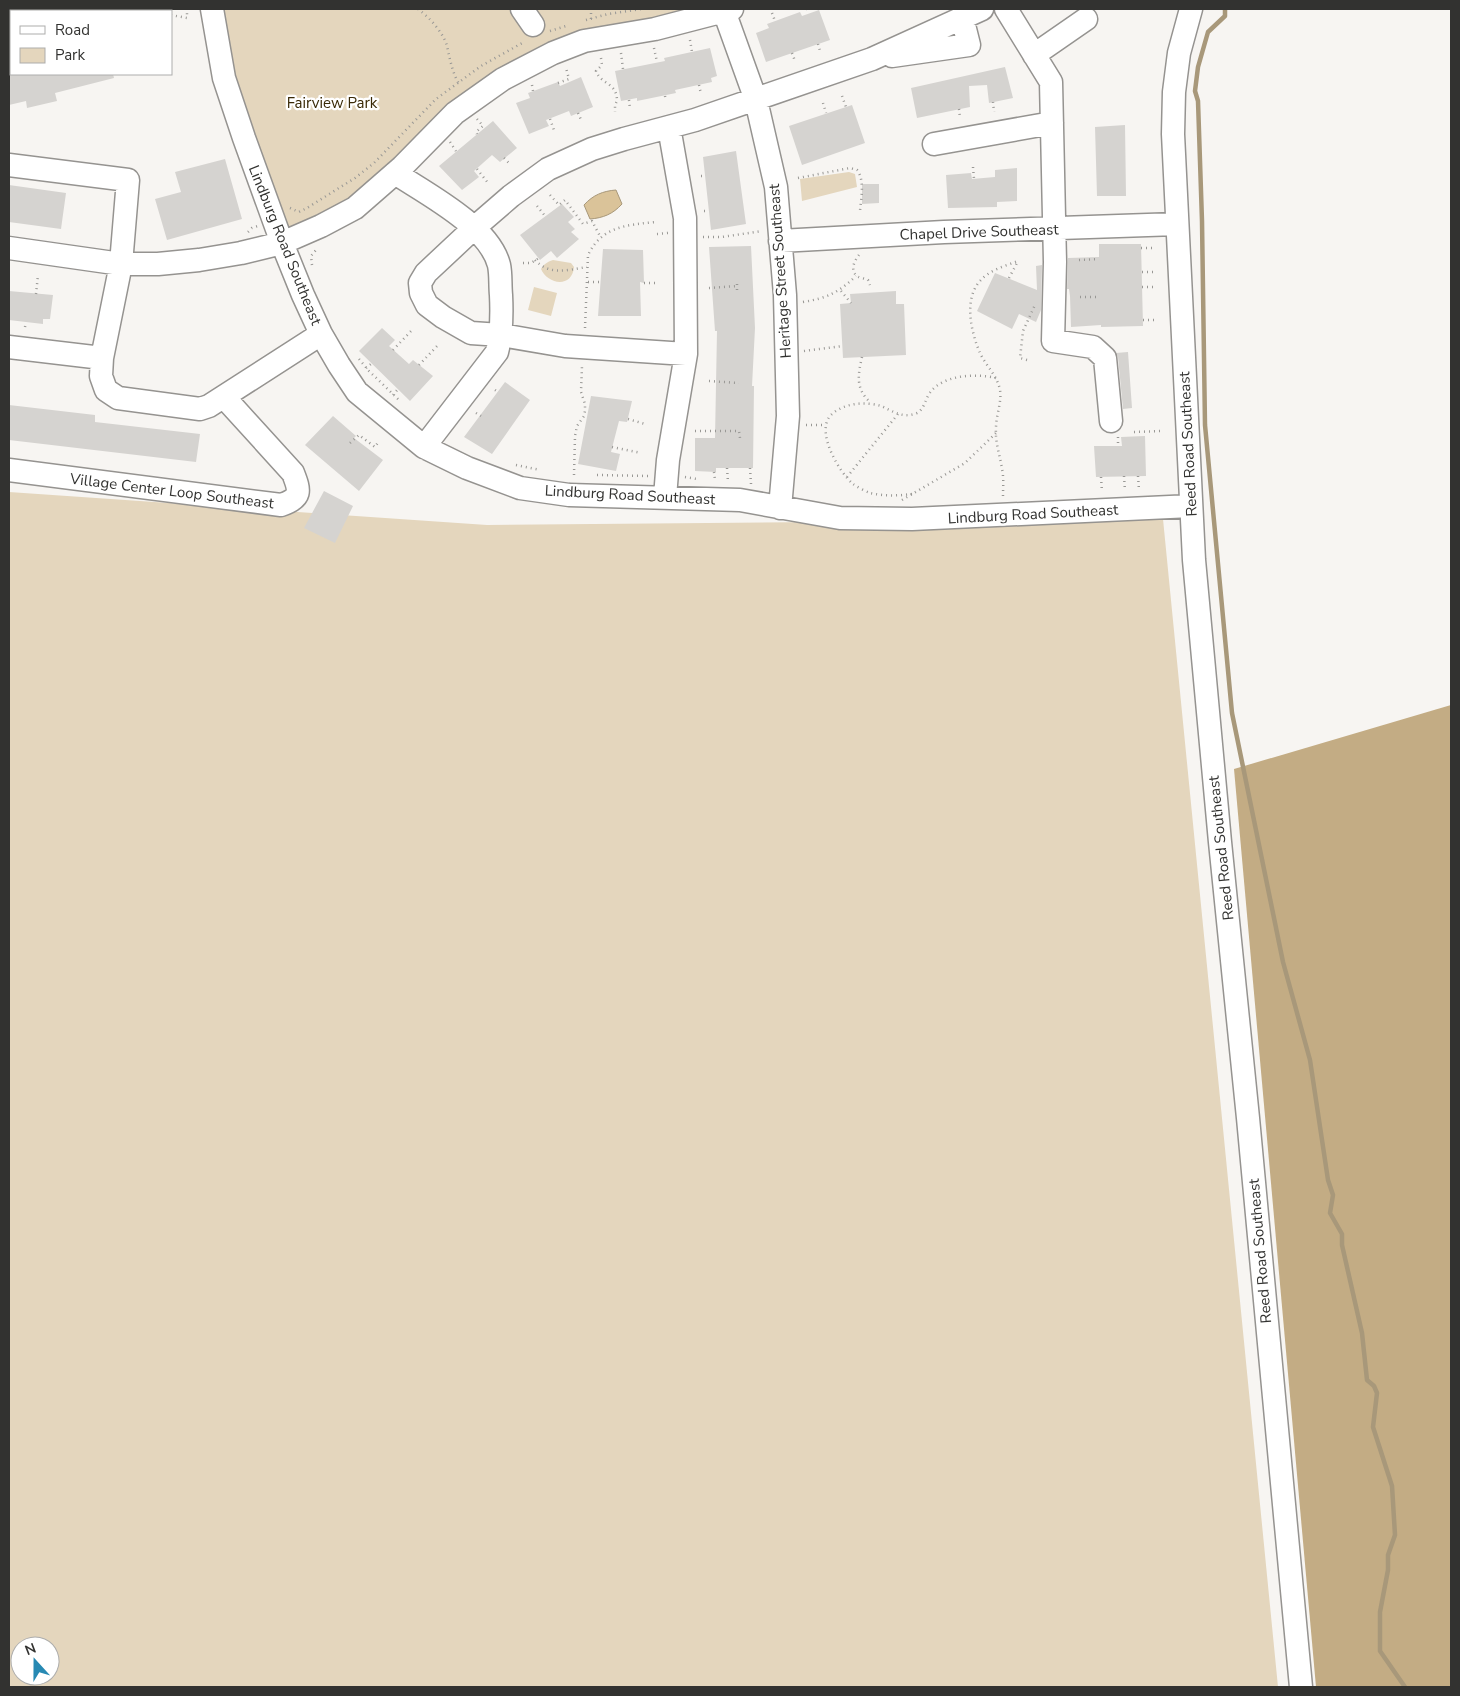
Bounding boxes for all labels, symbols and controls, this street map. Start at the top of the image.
legend [10,10,172,75]
text: Road [55,20,90,40]
text: Park [55,45,85,65]
park label: Fairview Park [287,93,378,113]
street label: Lindburg Road Southeast [244,162,327,329]
street label: Heritage Street Southeast [764,182,796,359]
street label: Chapel Drive Southeast [899,219,1060,245]
street label: Reed Road Southeast [1174,370,1202,517]
street label: Village Center Loop Southeast [68,468,276,514]
street label: Lindburg Road Southeast [544,481,717,509]
street label: Lindburg Road Southeast [947,500,1120,528]
street label: Reed Road Southeast [1203,774,1239,921]
street label: Reed Road Southeast [1244,1177,1276,1324]
north arrow [10,1636,60,1686]
text: N [22,1639,39,1660]

